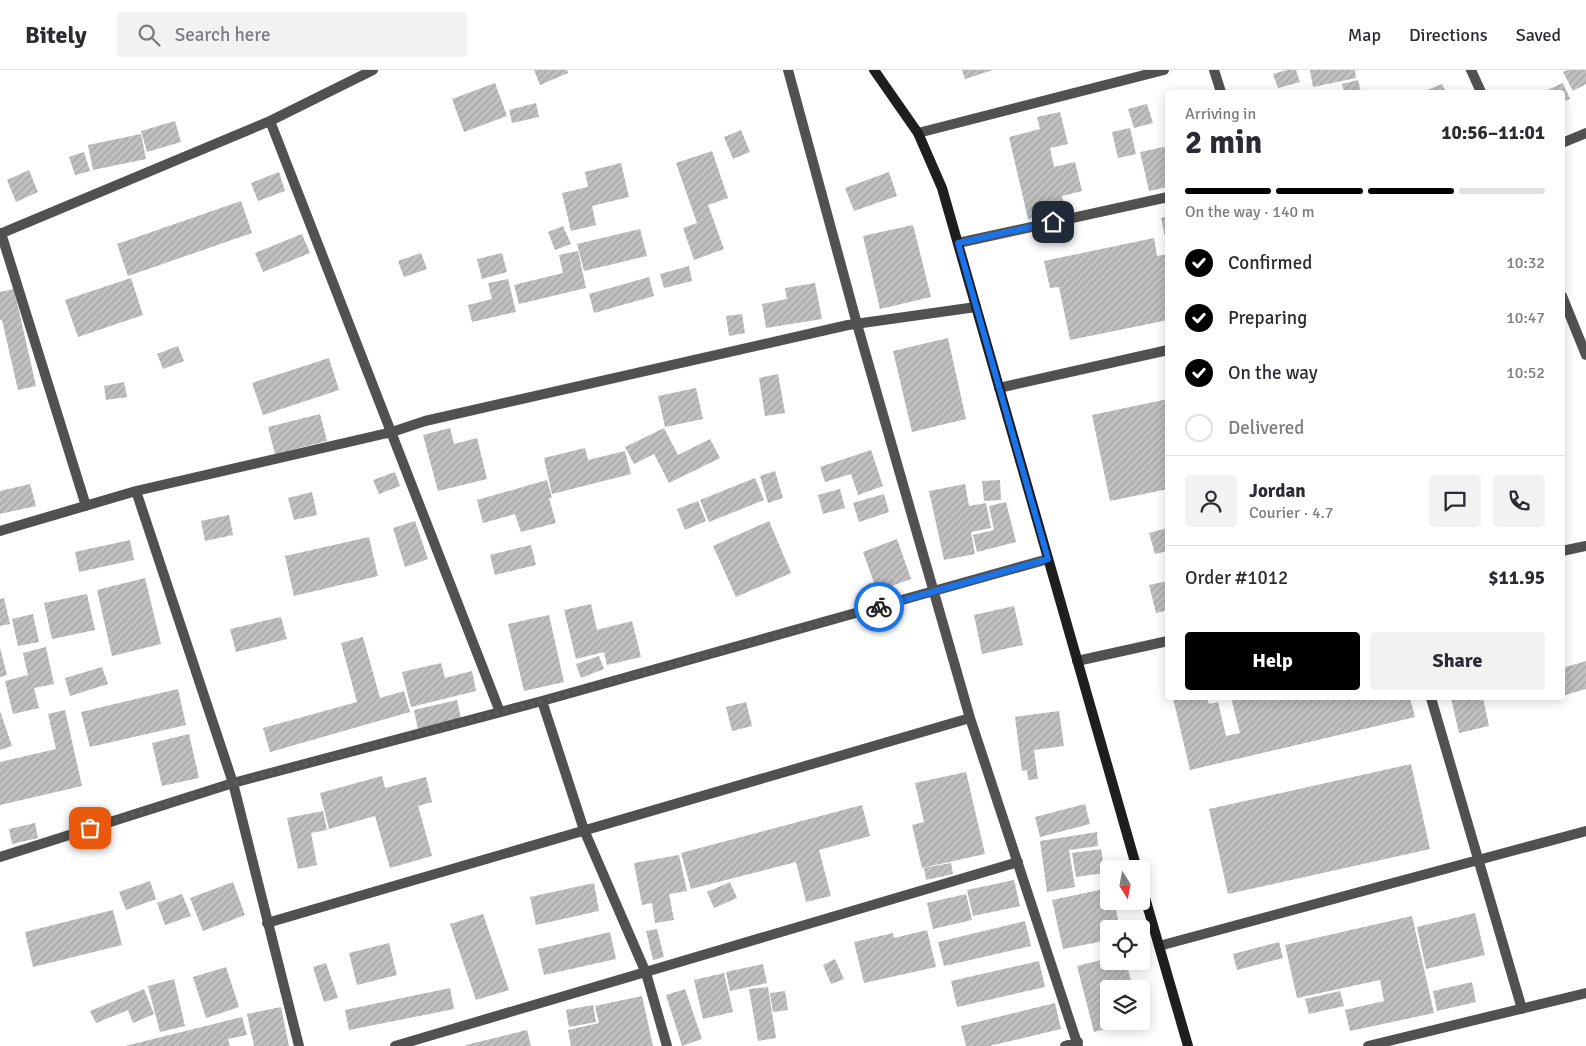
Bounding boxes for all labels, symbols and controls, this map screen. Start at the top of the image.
search box [117,12,467,57]
text: Bitely [25,20,87,50]
icon: search [135,21,163,49]
text: Search here [175,23,270,47]
text: Map [1348,24,1381,46]
text: Directions [1409,24,1488,46]
text: Saved [1516,24,1561,46]
text: Arriving in [1185,104,1256,124]
text: 10:56–11:01 [1441,121,1545,145]
text: 2 min [1185,123,1262,162]
pin [1032,201,1074,243]
text: On the way · 140 m [1185,202,1315,222]
icon: home [1039,208,1067,236]
icon: check [1185,249,1213,277]
text: Confirmed [1228,251,1312,275]
text: 10:32 [1506,253,1545,273]
icon: check [1185,304,1213,332]
text: Preparing [1228,306,1307,330]
text: 10:47 [1506,308,1545,328]
icon: check [1185,359,1213,387]
text: On the way [1228,361,1318,385]
text: 10:52 [1506,363,1545,383]
text: Delivered [1228,416,1304,440]
button: person [1185,475,1237,527]
button: chat [1429,475,1481,527]
button: phone [1493,475,1545,527]
text: Jordan [1249,479,1306,503]
text: Courier · 4.7 [1249,503,1333,523]
text: Order #1012 [1185,566,1288,590]
text: $11.95 [1488,566,1545,590]
courier [854,582,904,632]
icon: bike [865,593,893,621]
button: Help [1185,632,1360,690]
button: Share [1370,632,1545,690]
pin [69,807,111,849]
icon: bag [76,814,104,842]
north arrow [1100,860,1150,910]
map controls [1100,860,1150,1030]
button: locate [1100,920,1150,970]
button: layers [1100,980,1150,1030]

